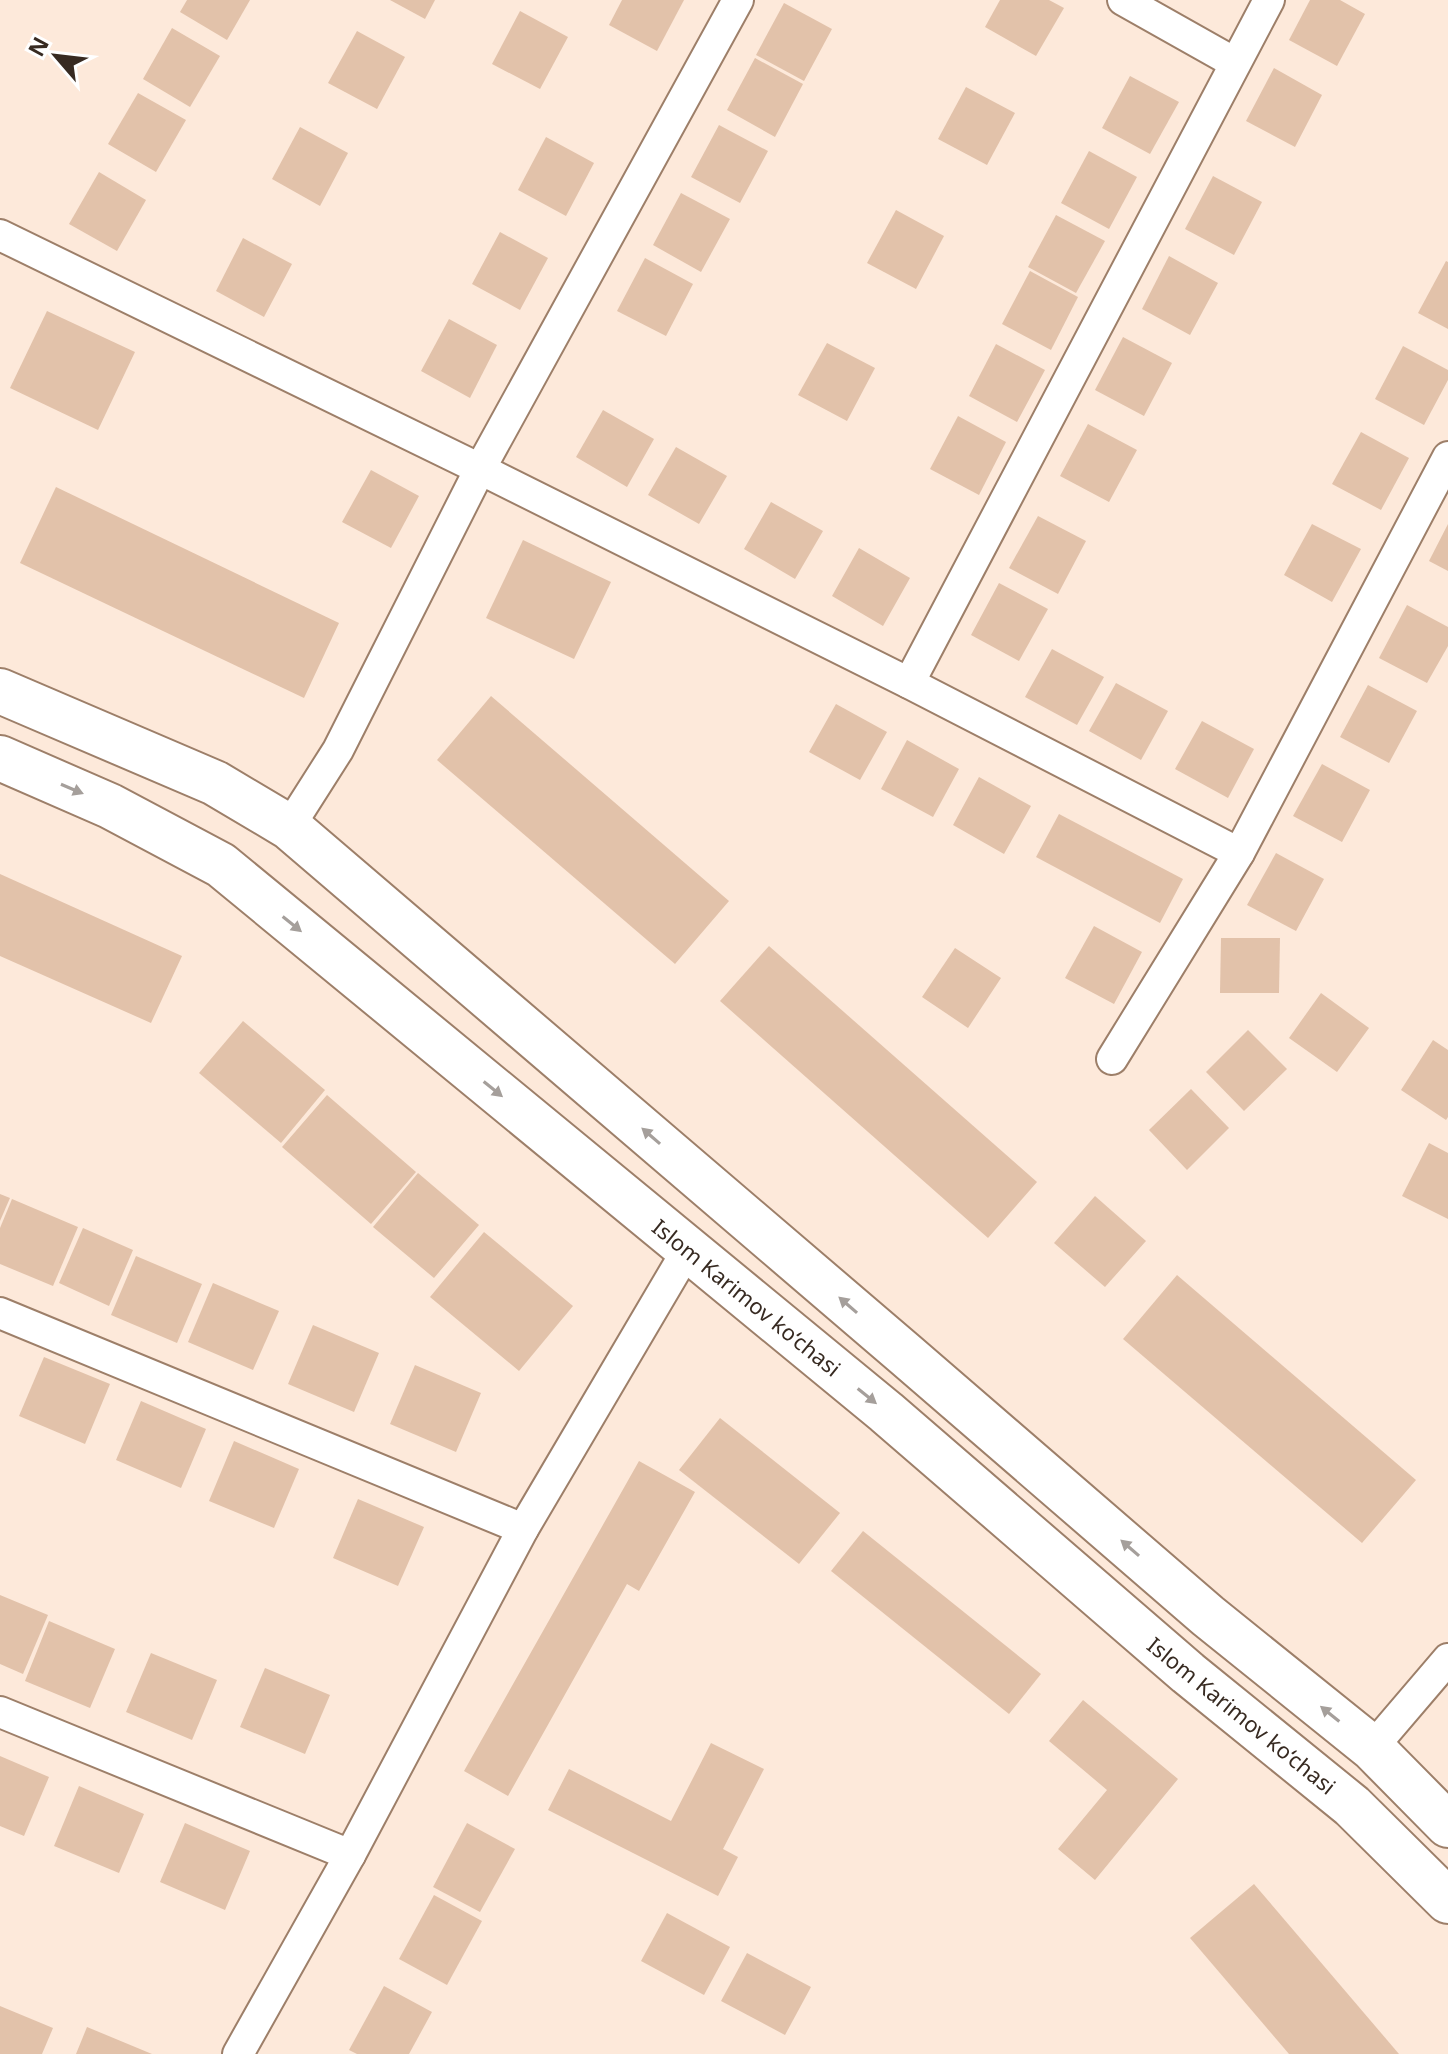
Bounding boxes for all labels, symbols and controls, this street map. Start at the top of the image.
north arrow [16,16,96,96]
text: N [20,31,55,61]
one-way arrow [60,783,84,796]
one-way arrow [282,915,303,932]
one-way arrow [483,1080,503,1097]
one-way arrow [641,1128,661,1145]
street label: Islom Karimov ko‘chasi [646,1212,848,1382]
one-way arrow [839,1297,859,1314]
one-way arrow [857,1387,877,1404]
one-way arrow [1121,1540,1141,1557]
street label: Islom Karimov ko‘chasi [1141,1630,1343,1800]
one-way arrow [1320,1707,1340,1723]

